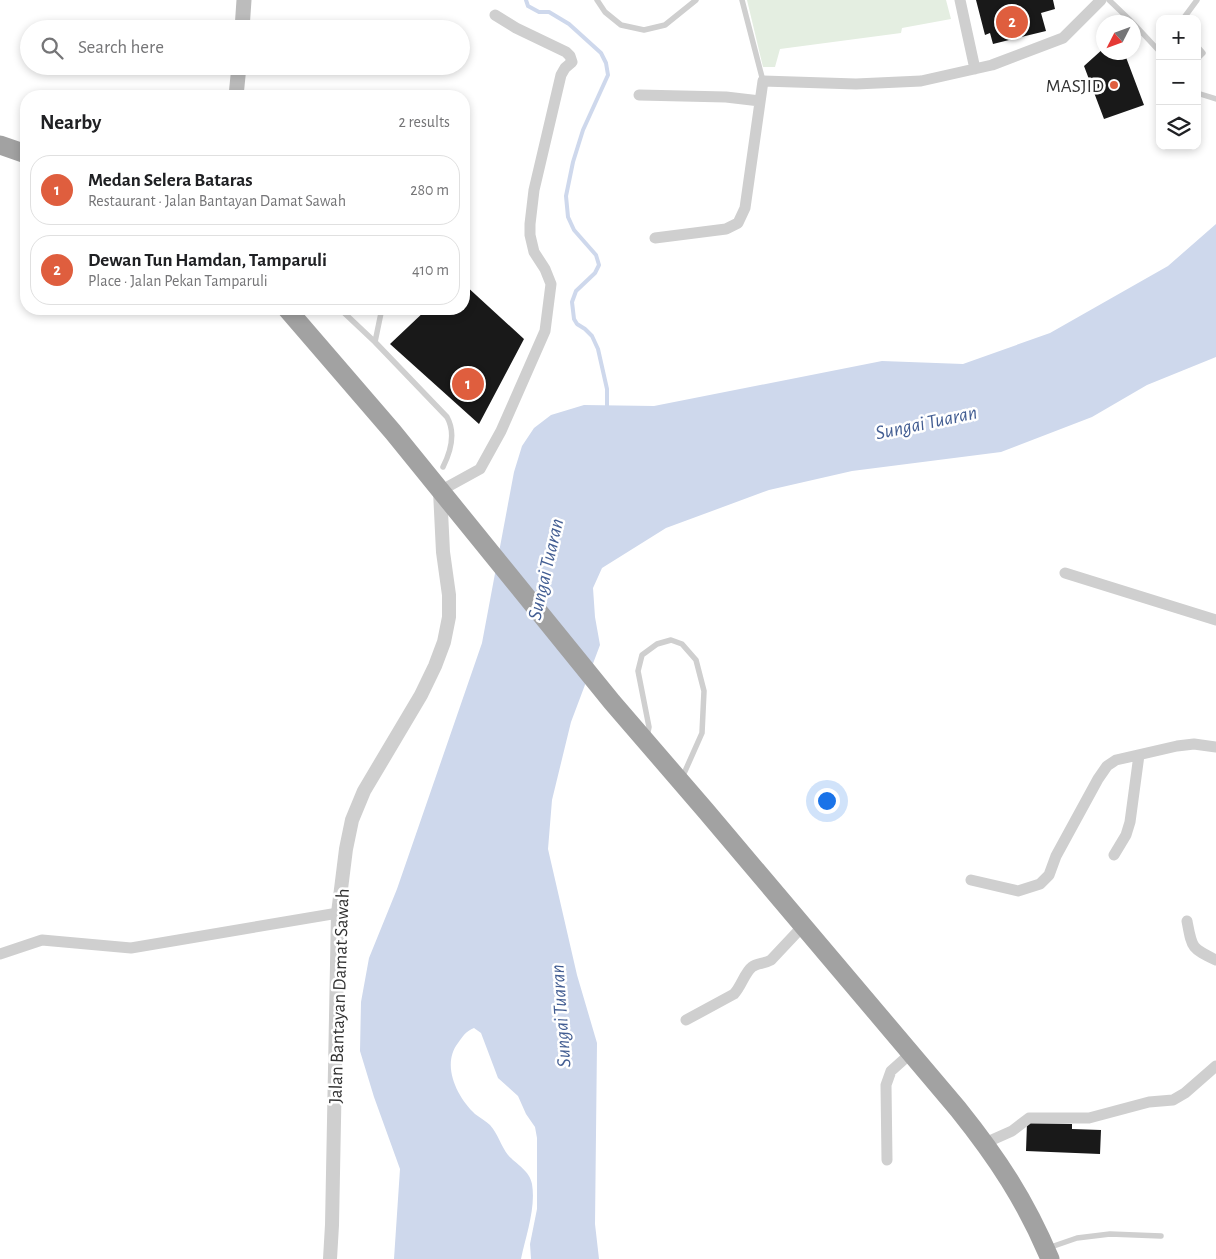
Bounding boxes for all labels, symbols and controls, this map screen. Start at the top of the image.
pin: 2 [996,3,1028,41]
north arrow [1096,15,1141,60]
map controls [1156,15,1201,150]
button: + [1156,15,1201,60]
search box [20,20,470,75]
icon: search [38,34,66,62]
text: Search here [78,38,164,57]
button: − [1156,60,1201,105]
place label: MASJID [1046,77,1104,96]
marker: MASJID [1108,79,1120,91]
button: layers [1156,105,1201,150]
text: Nearby [40,112,101,133]
text: 2 results [398,114,450,130]
text: Medan Selera Bataras [88,171,253,190]
text: 1 [54,182,60,198]
text: 280 m [410,182,449,198]
text: Restaurant · Jalan Bantayan Damat Sawah [88,193,346,209]
text: Dewan Tun Hamdan, Tamparuli [88,251,327,270]
text: 2 [53,262,61,278]
text: 410 m [412,262,449,278]
text: Place · Jalan Pekan Tamparuli [88,273,268,289]
pin: 1 [452,365,484,403]
water label: Sungai Tuaran [874,402,979,444]
water label: Sungai Tuaran [525,517,567,622]
your location [814,788,840,814]
street label: Jalan Bantayan Damat Sawah [326,888,353,1104]
water label: Sungai Tuaran [547,964,575,1068]

